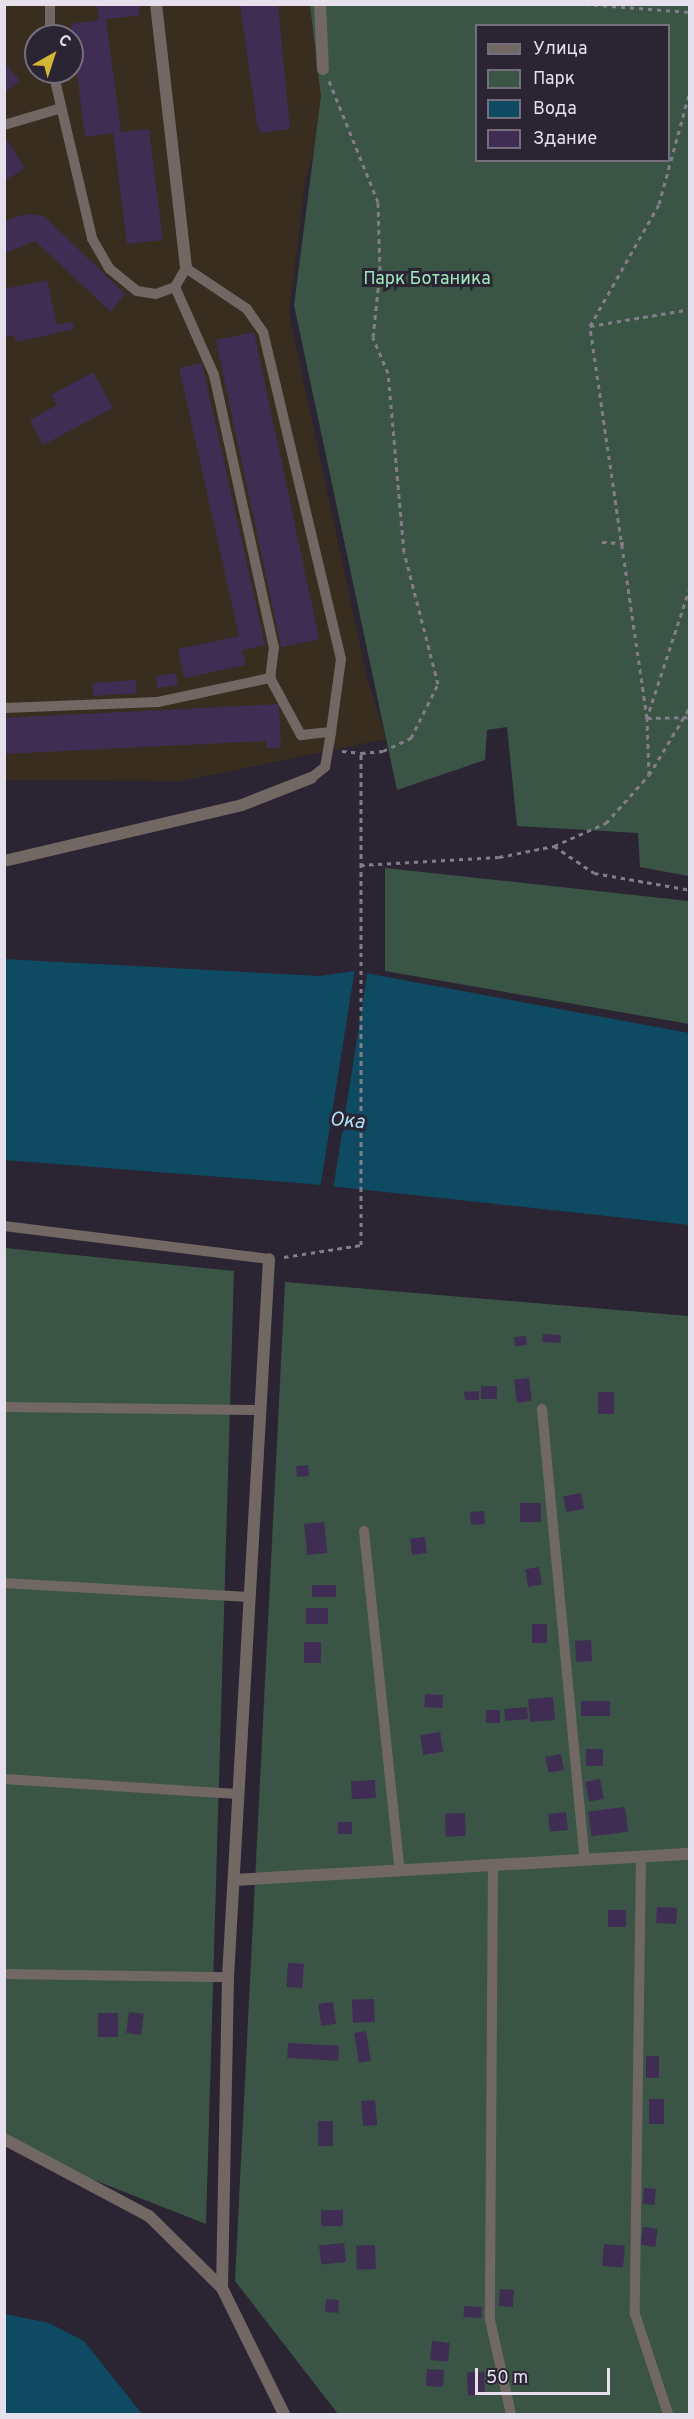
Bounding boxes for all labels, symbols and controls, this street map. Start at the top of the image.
north arrow [24,24,84,84]
legend [475,24,670,162]
text: С [54,31,74,53]
text: Улица [533,38,587,61]
text: Парк [533,68,575,91]
text: Вода [533,98,577,121]
text: Здание [533,128,597,151]
park label: Парк Ботаника [363,269,491,291]
water label: Ока [328,1108,366,1136]
scale bar [478,2356,613,2394]
text: 50 m [486,2367,528,2390]

